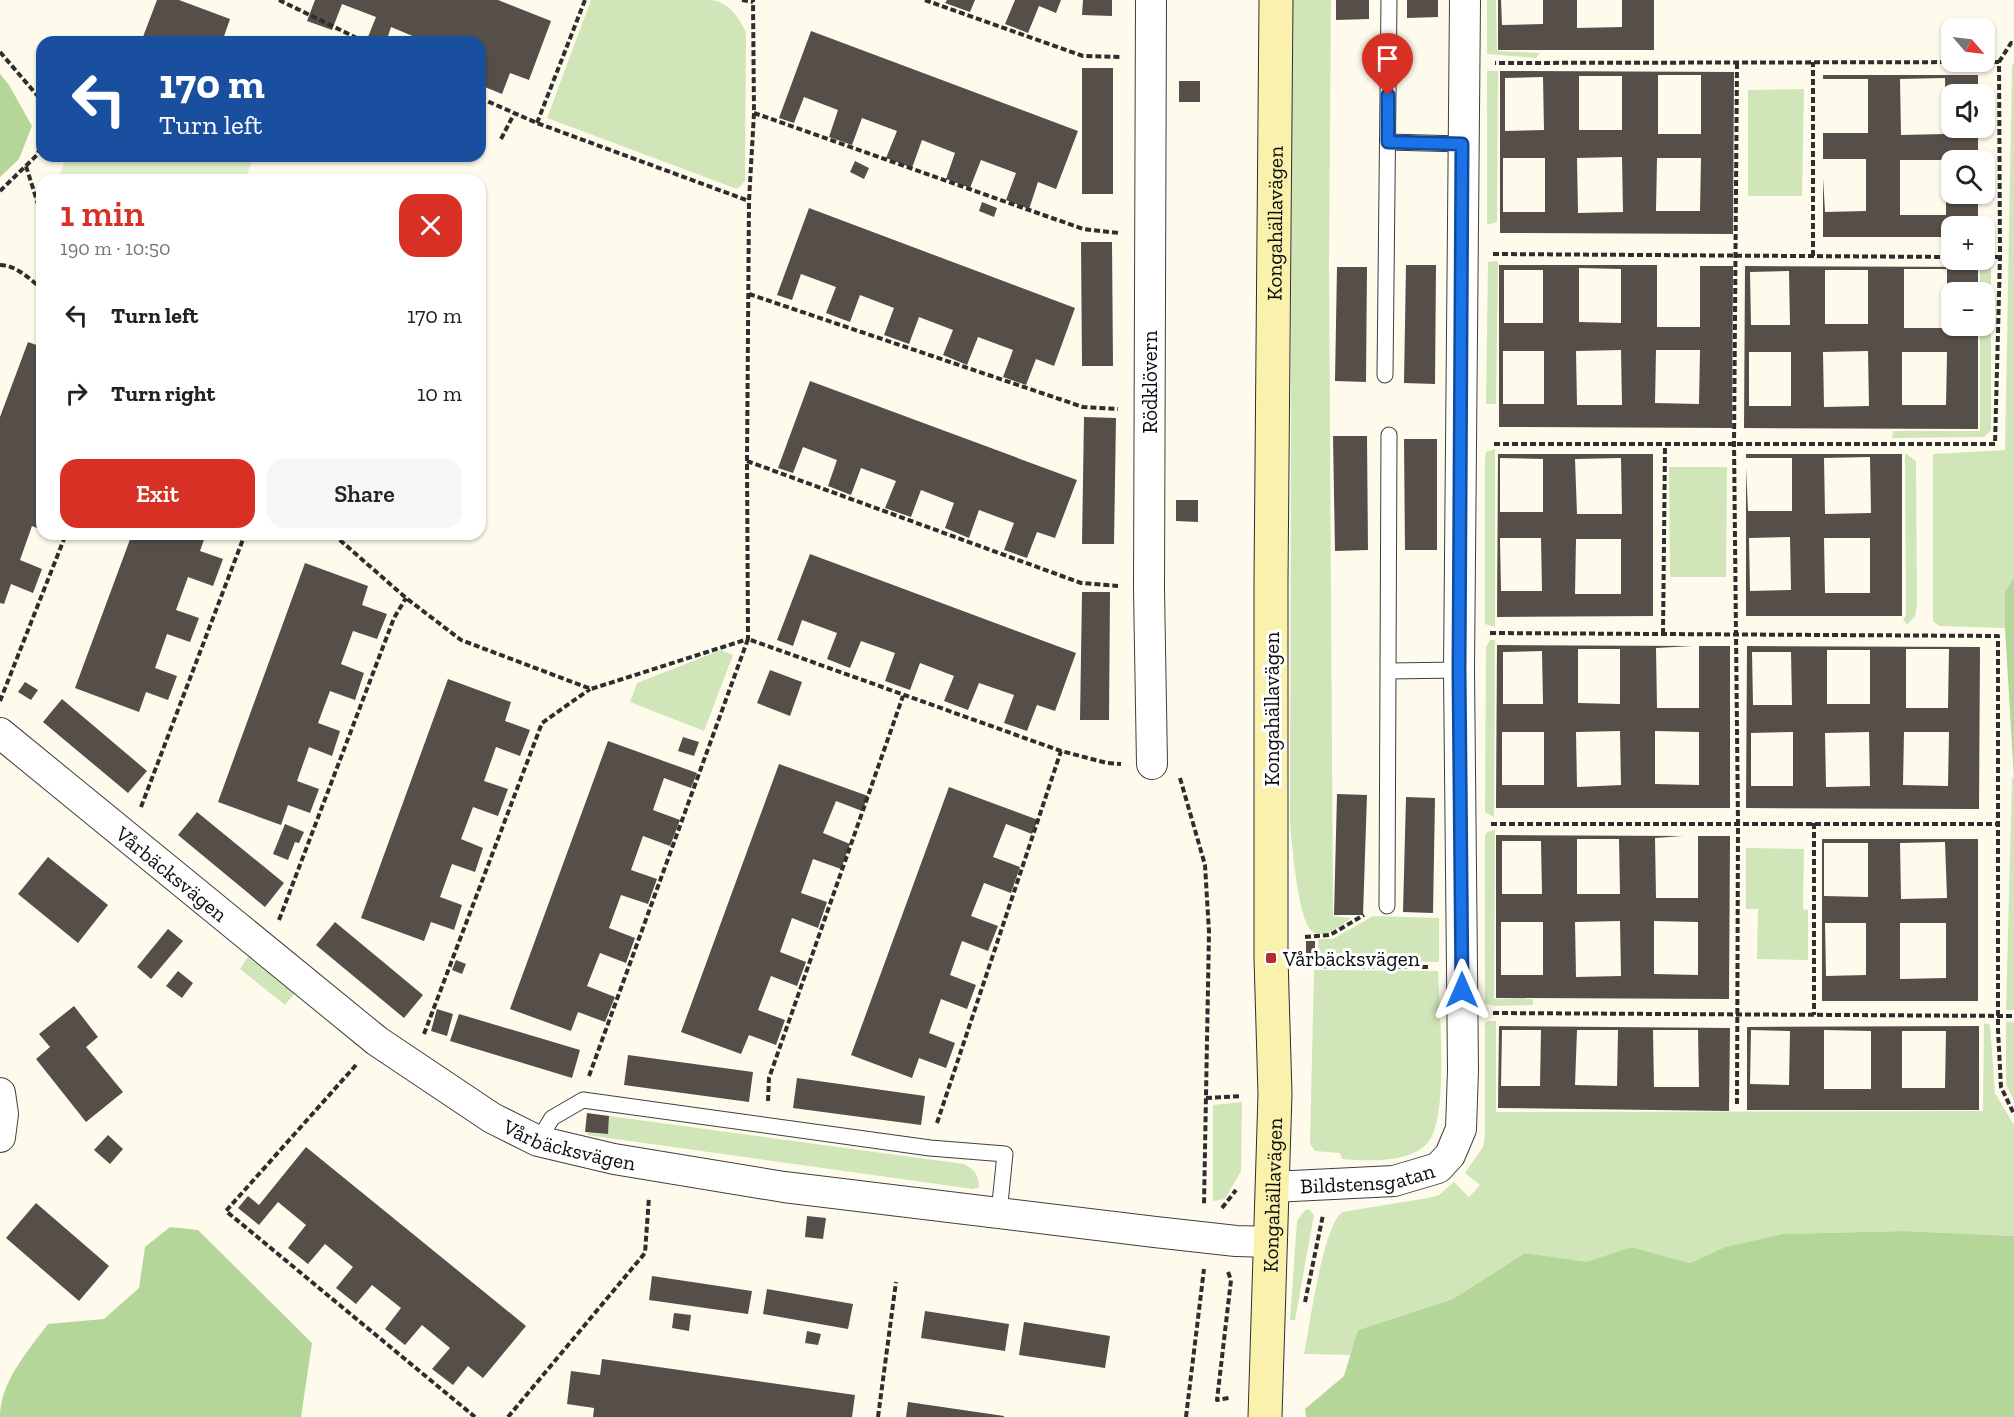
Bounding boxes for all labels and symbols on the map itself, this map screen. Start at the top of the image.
north arrow [1941,18,1995,72]
pin [1362,33,1413,95]
street label: Kongahällavägen [1261,146,1287,301]
street label: Rödklövern [1137,330,1162,434]
street label: Kongahällavägen [1259,632,1284,786]
street label: Vårbäcksvägen [110,820,233,926]
place label: Vårbäcksvägen [1282,946,1420,971]
marker: Vårbäcksvägen [1264,951,1278,965]
position arrow [1430,958,1494,1022]
street label: Vårbäcksvägen [498,1113,637,1175]
street label: Kongahällavägen [1257,1117,1287,1273]
street label: Bildstensgatan [1300,1157,1437,1198]

